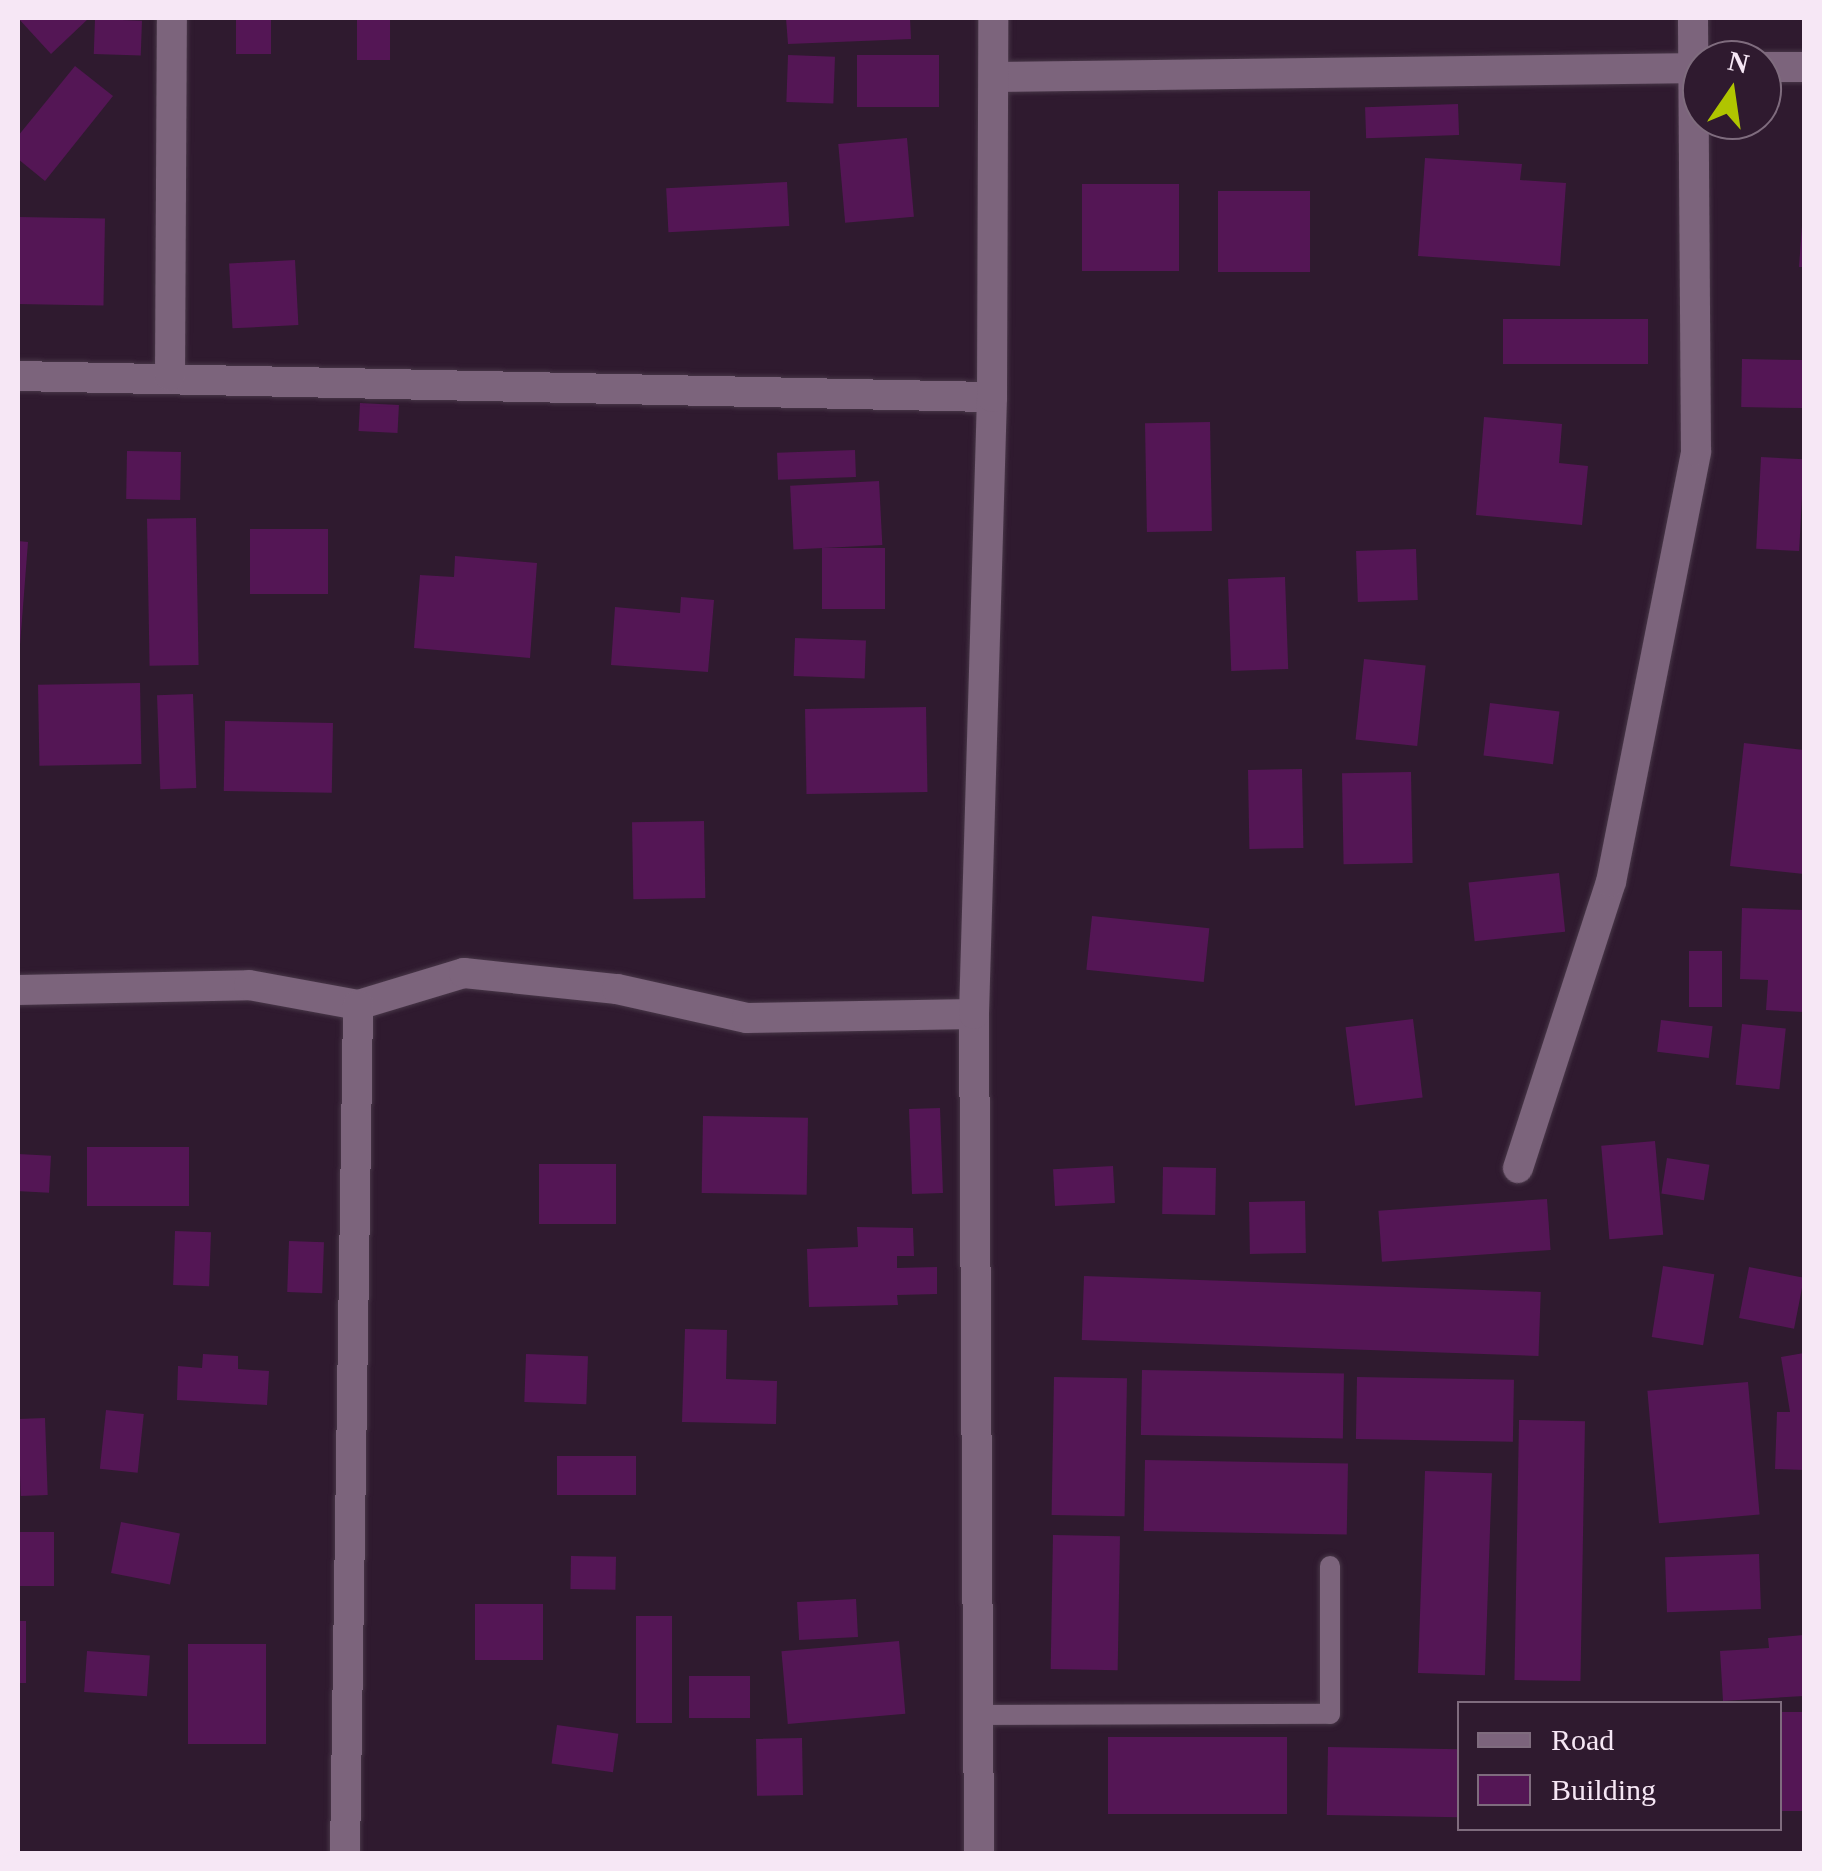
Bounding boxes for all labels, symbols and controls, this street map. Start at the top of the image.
north arrow [1682,40,1782,140]
text: N [1725,45,1752,80]
legend [1457,1701,1782,1831]
text: Road [1551,1723,1614,1756]
text: Building [1551,1773,1656,1806]

